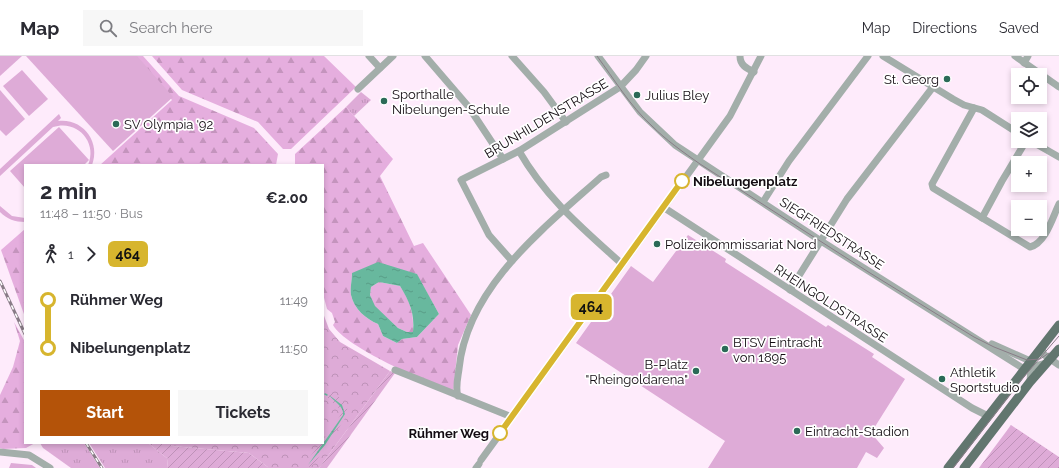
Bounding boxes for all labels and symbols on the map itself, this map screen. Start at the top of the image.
place label: St. Georg [884,72,939,87]
marker: St. Georg [942,74,952,84]
street label: BRUNHILDENSTRASSE [482,76,611,161]
place label: Sporthalle Nibelungen-Schule [392,87,510,117]
place label: Julius Bley [645,88,709,103]
marker: Julius Bley [632,90,642,100]
marker: Sporthalle Nibelungen-Schule [379,96,389,106]
place label: SV Olympia '92 [124,117,213,132]
marker: SV Olympia '92 [111,119,121,129]
marker: Nibelungenplatz [674,173,690,189]
place label: Nibelungenplatz [693,174,798,189]
street label: SIEGFRIEDSTRASSE [777,194,887,273]
place label: Polizeikommissariat Nord [665,237,817,252]
marker: Polizeikommissariat Nord [652,239,662,249]
street label: RHEINGOLDSTRASSE [771,261,890,346]
line badge: 464 [568,294,614,320]
place label: BTSV Eintracht von 1895 [733,335,823,365]
marker: BTSV Eintracht von 1895 [720,344,730,354]
place label: B-Platz "Rheingoldarena" [585,357,688,387]
place label: Athletik Sportstudio [950,365,1020,395]
marker: B-Platz "Rheingoldarena" [691,366,701,376]
marker: Athletik Sportstudio [937,374,947,384]
place label: Eintracht-Stadion [805,424,909,439]
marker: Rühmer Weg [492,425,508,441]
place label: Rühmer Weg [408,426,489,441]
marker: Eintracht-Stadion [792,426,802,436]

